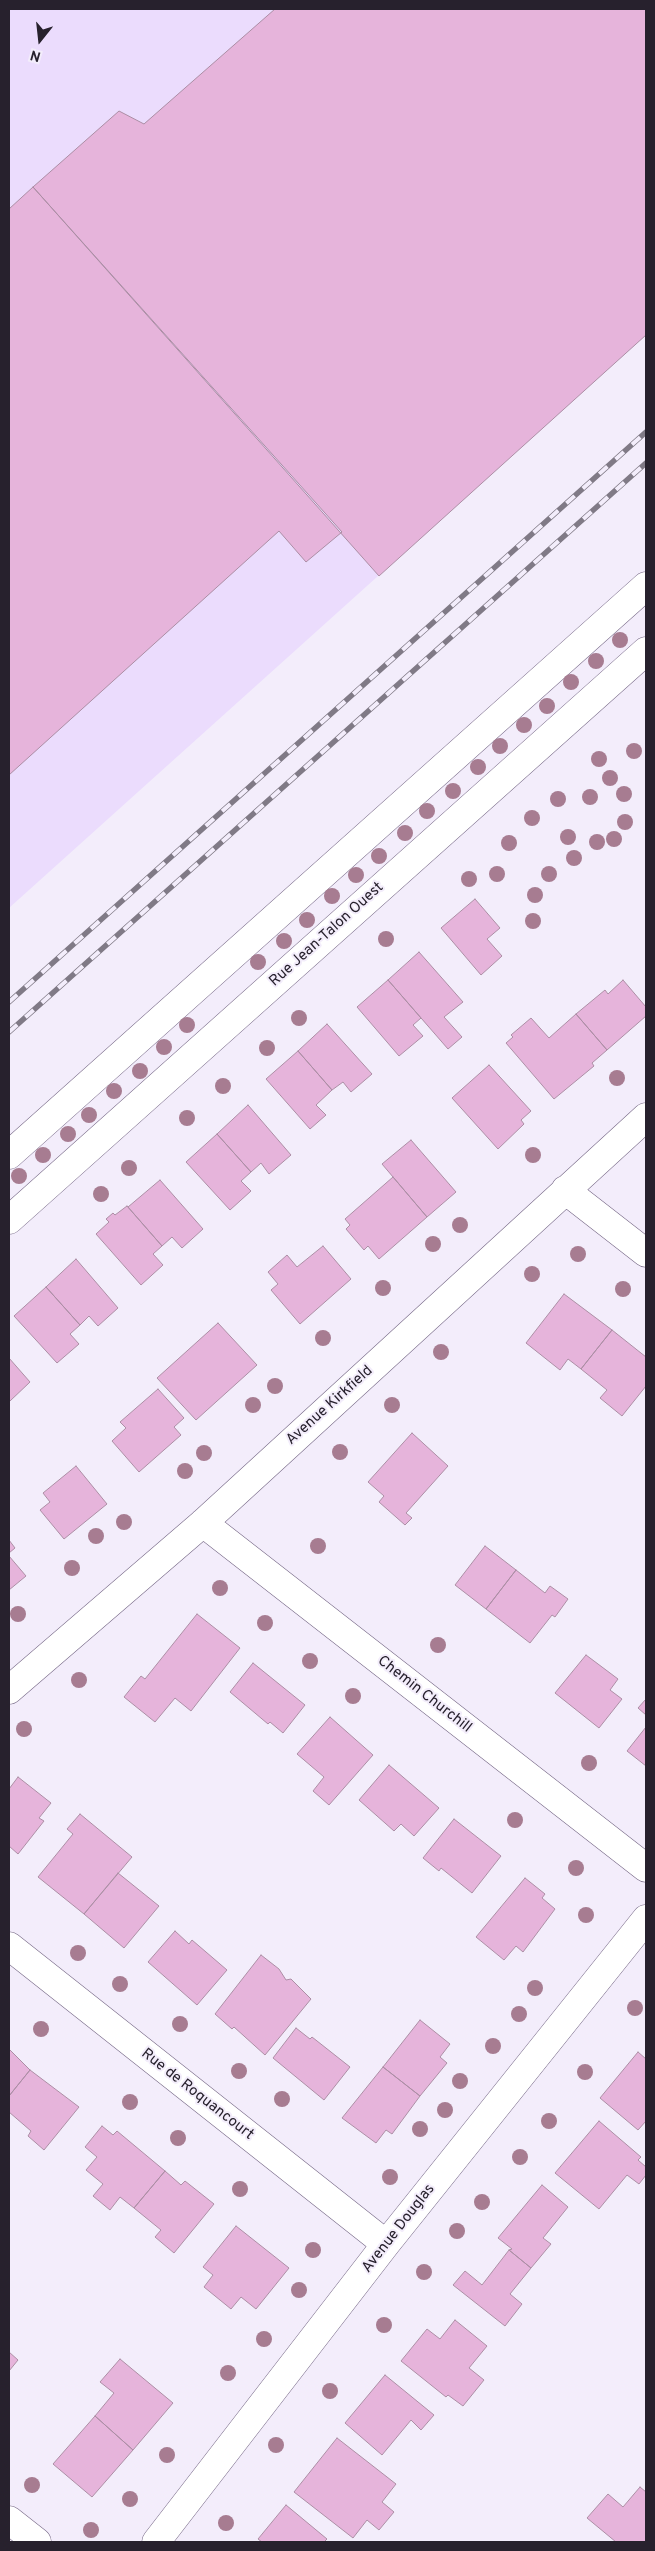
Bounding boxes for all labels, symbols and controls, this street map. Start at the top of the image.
north arrow [15,15,65,65]
text: N [29,45,43,64]
street label: Rue Jean-Talon Ouest [266,879,388,991]
street label: Avenue Kirkfield [283,1362,377,1450]
street label: Chemin Churchill [373,1653,475,1737]
street label: Rue de Roquancourt [137,2045,257,2145]
street label: Avenue Douglas [359,2181,439,2277]

